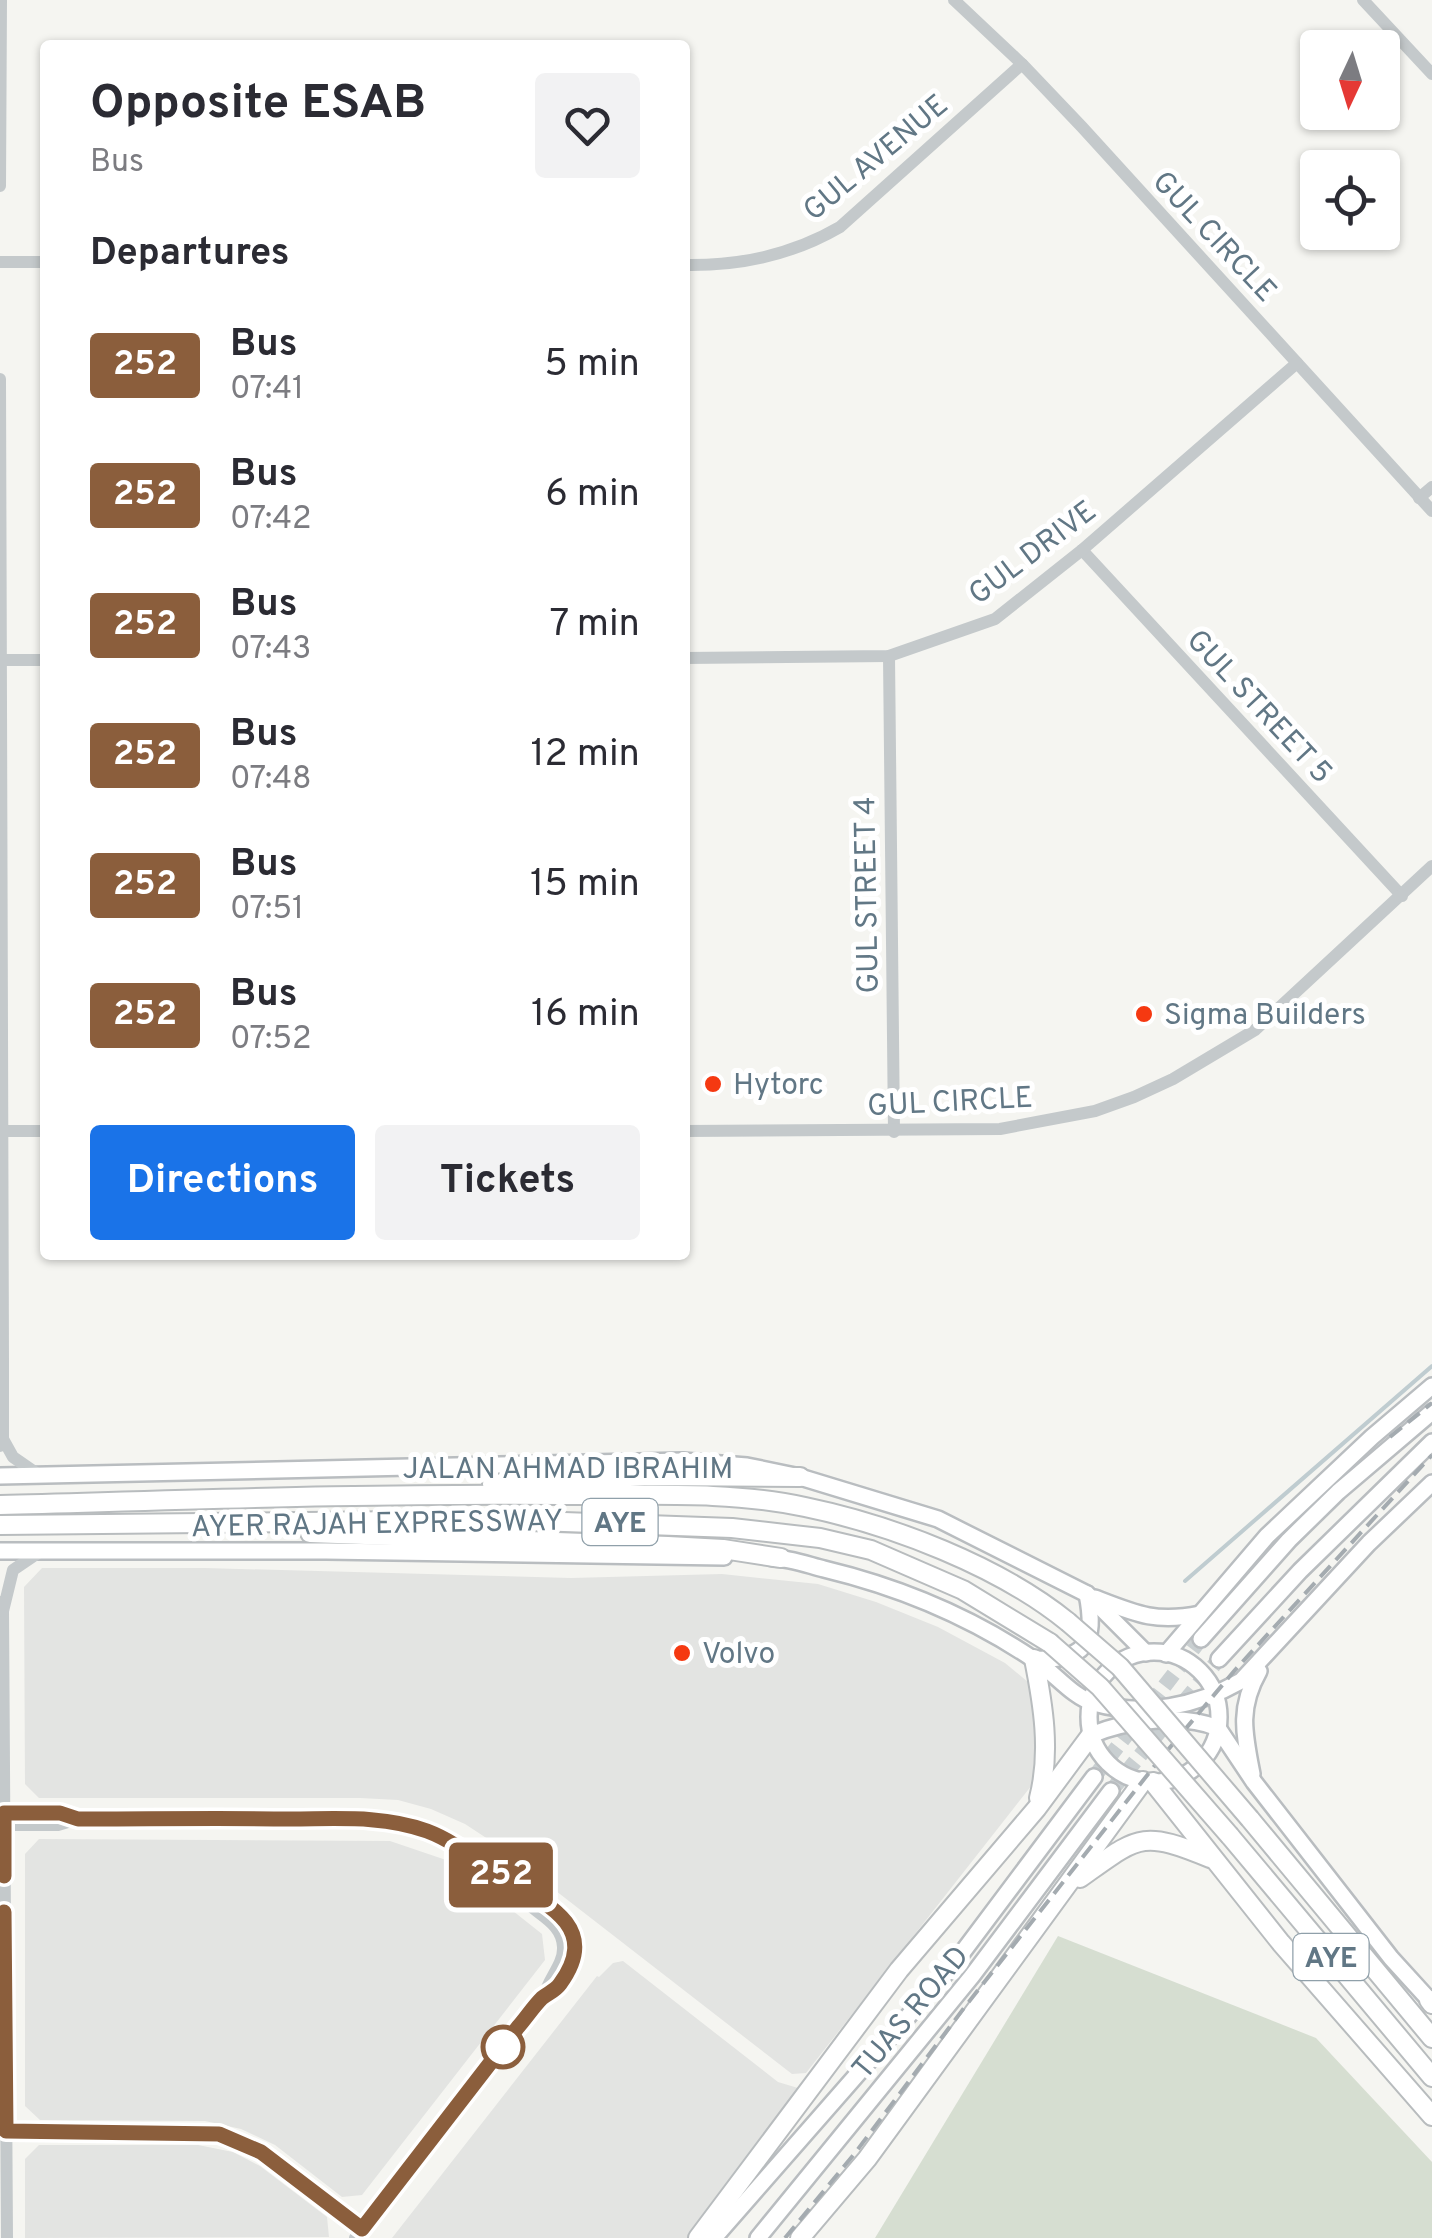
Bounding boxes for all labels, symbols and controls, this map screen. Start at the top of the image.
north arrow [1300,30,1400,130]
map controls [1300,30,1400,250]
button: heart [535,73,640,178]
text: Opposite ESAB [90,75,426,135]
street label: GUL AVENUE [797,88,957,230]
text: Bus [90,143,144,183]
button: locate [1300,150,1400,250]
street label: GUL CIRCLE [1143,165,1283,311]
text: Departures [90,230,290,279]
text: Bus [230,321,297,370]
text: 5 min [544,341,640,390]
text: 252 [113,343,177,387]
text: 07:41 [230,370,304,410]
text: Bus [230,451,297,500]
text: 6 min [545,471,640,520]
text: 252 [113,473,177,517]
street label: GUL DRIVE [962,494,1105,614]
text: 07:42 [230,500,312,540]
text: Bus [230,581,297,630]
text: 7 min [550,601,640,650]
text: 252 [113,603,177,647]
street label: GUL STREET 5 [1177,623,1339,792]
text: 07:43 [230,630,311,670]
text: Bus [230,711,297,760]
text: 12 min [530,731,640,780]
text: 252 [113,733,177,777]
text: 07:48 [230,760,312,800]
street label: GUL STREET 4 [848,796,889,994]
text: Bus [230,841,297,890]
text: 15 min [530,861,640,910]
text: 252 [113,863,177,907]
text: 07:51 [230,890,304,930]
text: Bus [230,971,297,1020]
text: 16 min [531,991,640,1040]
text: 252 [113,993,177,1037]
place label: Sigma Builders [1164,998,1366,1035]
marker: Sigma Builders [1133,1003,1155,1025]
text: 07:52 [230,1020,312,1060]
place label: Hytorc [733,1068,824,1105]
marker: Hytorc [702,1073,724,1095]
street label: GUL CIRCLE [866,1081,1034,1126]
button: Directions [90,1125,355,1240]
button: Tickets [375,1125,640,1240]
street label: JALAN AHMAD IBRAHIM [403,1452,733,1489]
road number: AYE [582,1499,658,1545]
street label: AYER RAJAH EXPRESSWAY [191,1504,563,1547]
place label: Volvo [702,1637,775,1674]
marker: Volvo [671,1642,693,1664]
line badge: 252 [444,1842,558,1908]
text: 252 [469,1853,533,1897]
road number: AYE [1294,1934,1368,1980]
street label: TUAS ROAD [846,1939,978,2088]
unlabelled marker [482,2026,524,2068]

